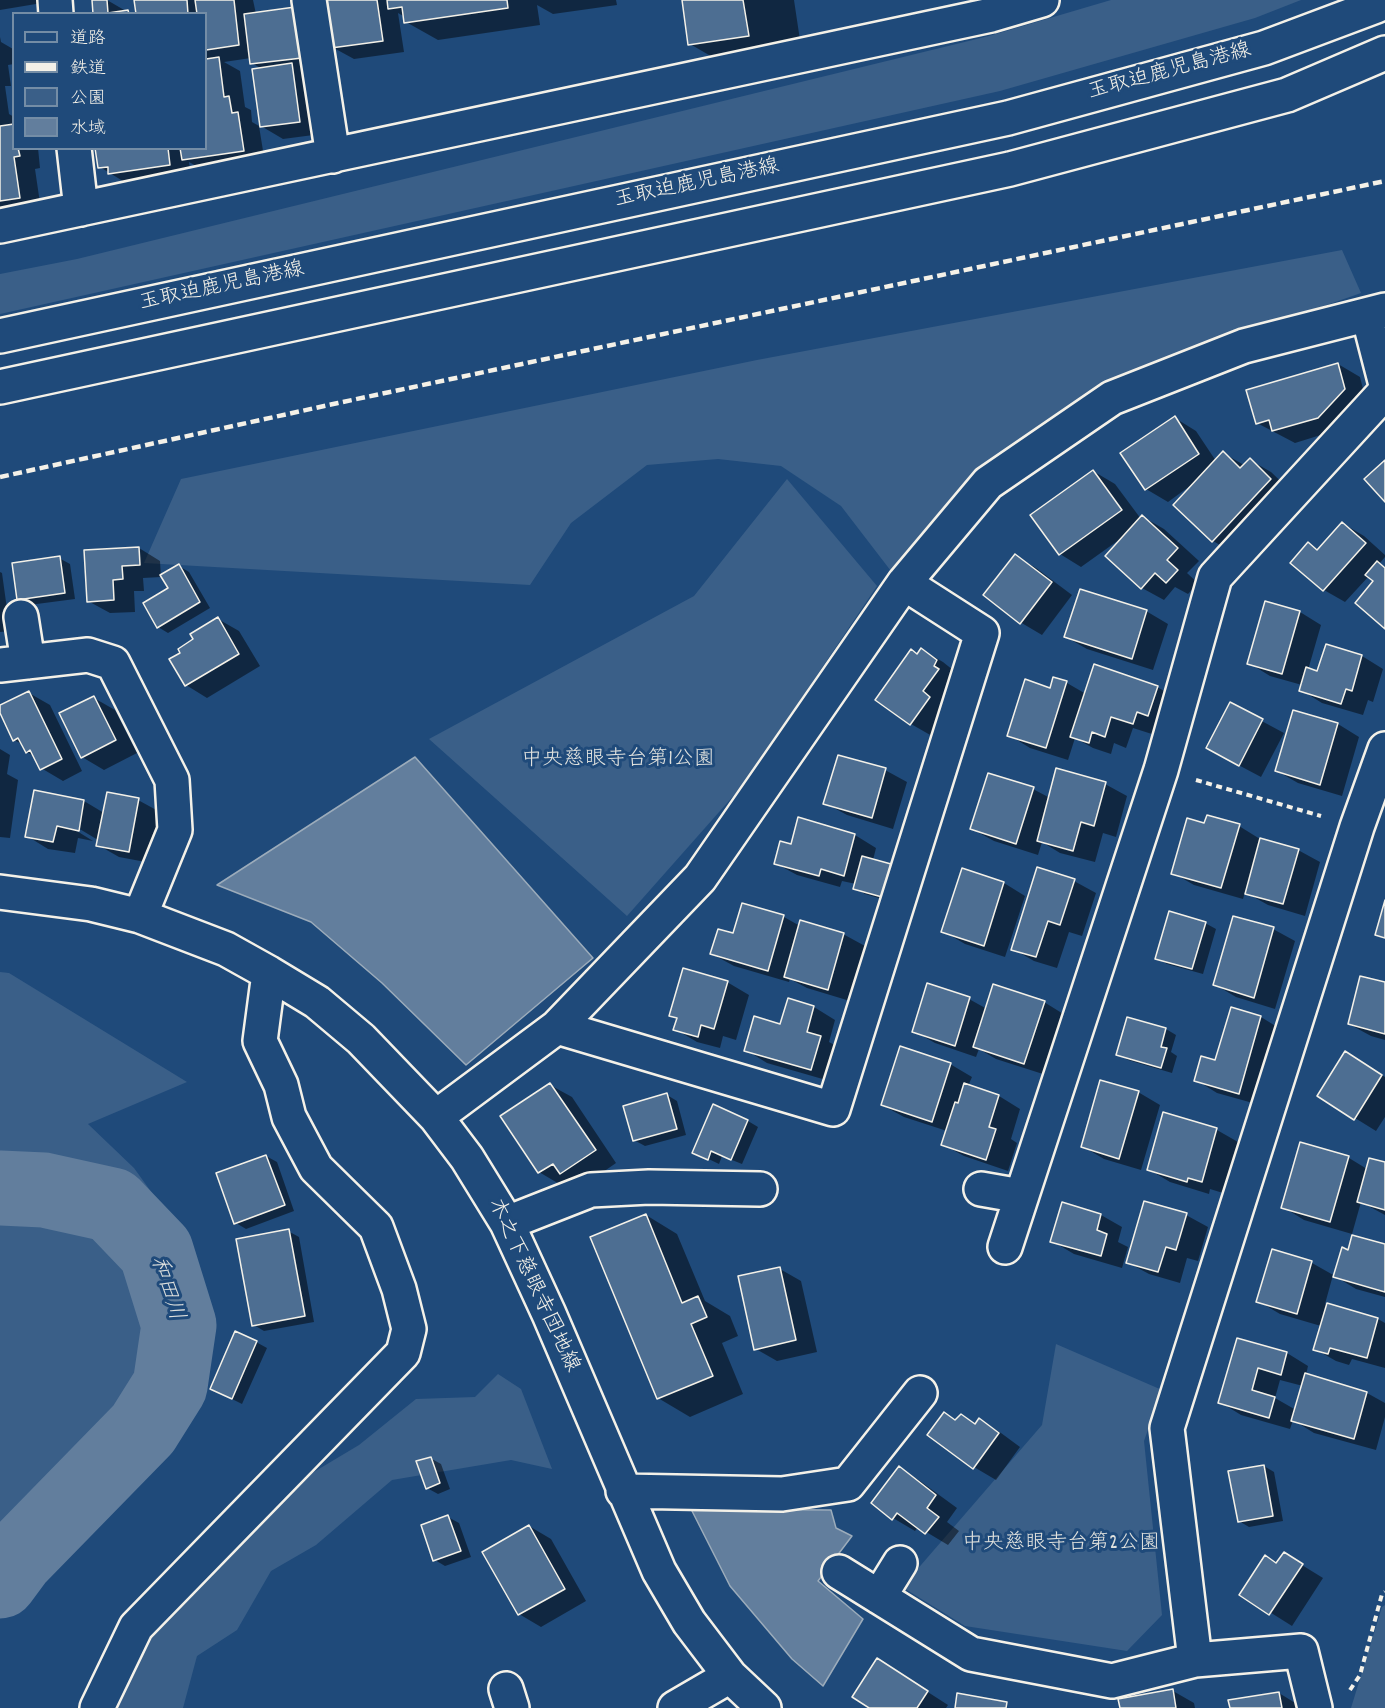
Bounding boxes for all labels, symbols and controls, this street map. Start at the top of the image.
legend [12,12,207,150]
text: 道路 [70,27,106,52]
street label: 玉取迫鹿児島港線 [1086,39,1254,107]
text: 鉄道 [70,57,106,82]
text: 公園 [70,87,106,112]
text: 水域 [70,117,106,142]
street label: 玉取迫鹿児島港線 [612,155,782,215]
street label: 玉取迫鹿児島港線 [137,258,307,318]
park label: 中央慈眼寺台第1公園 [521,748,715,774]
street label: 木之下慈眼寺団地線 [481,1195,583,1377]
water label: 和田川 [142,1254,188,1324]
park label: 中央慈眼寺台第2公園 [962,1532,1160,1558]

